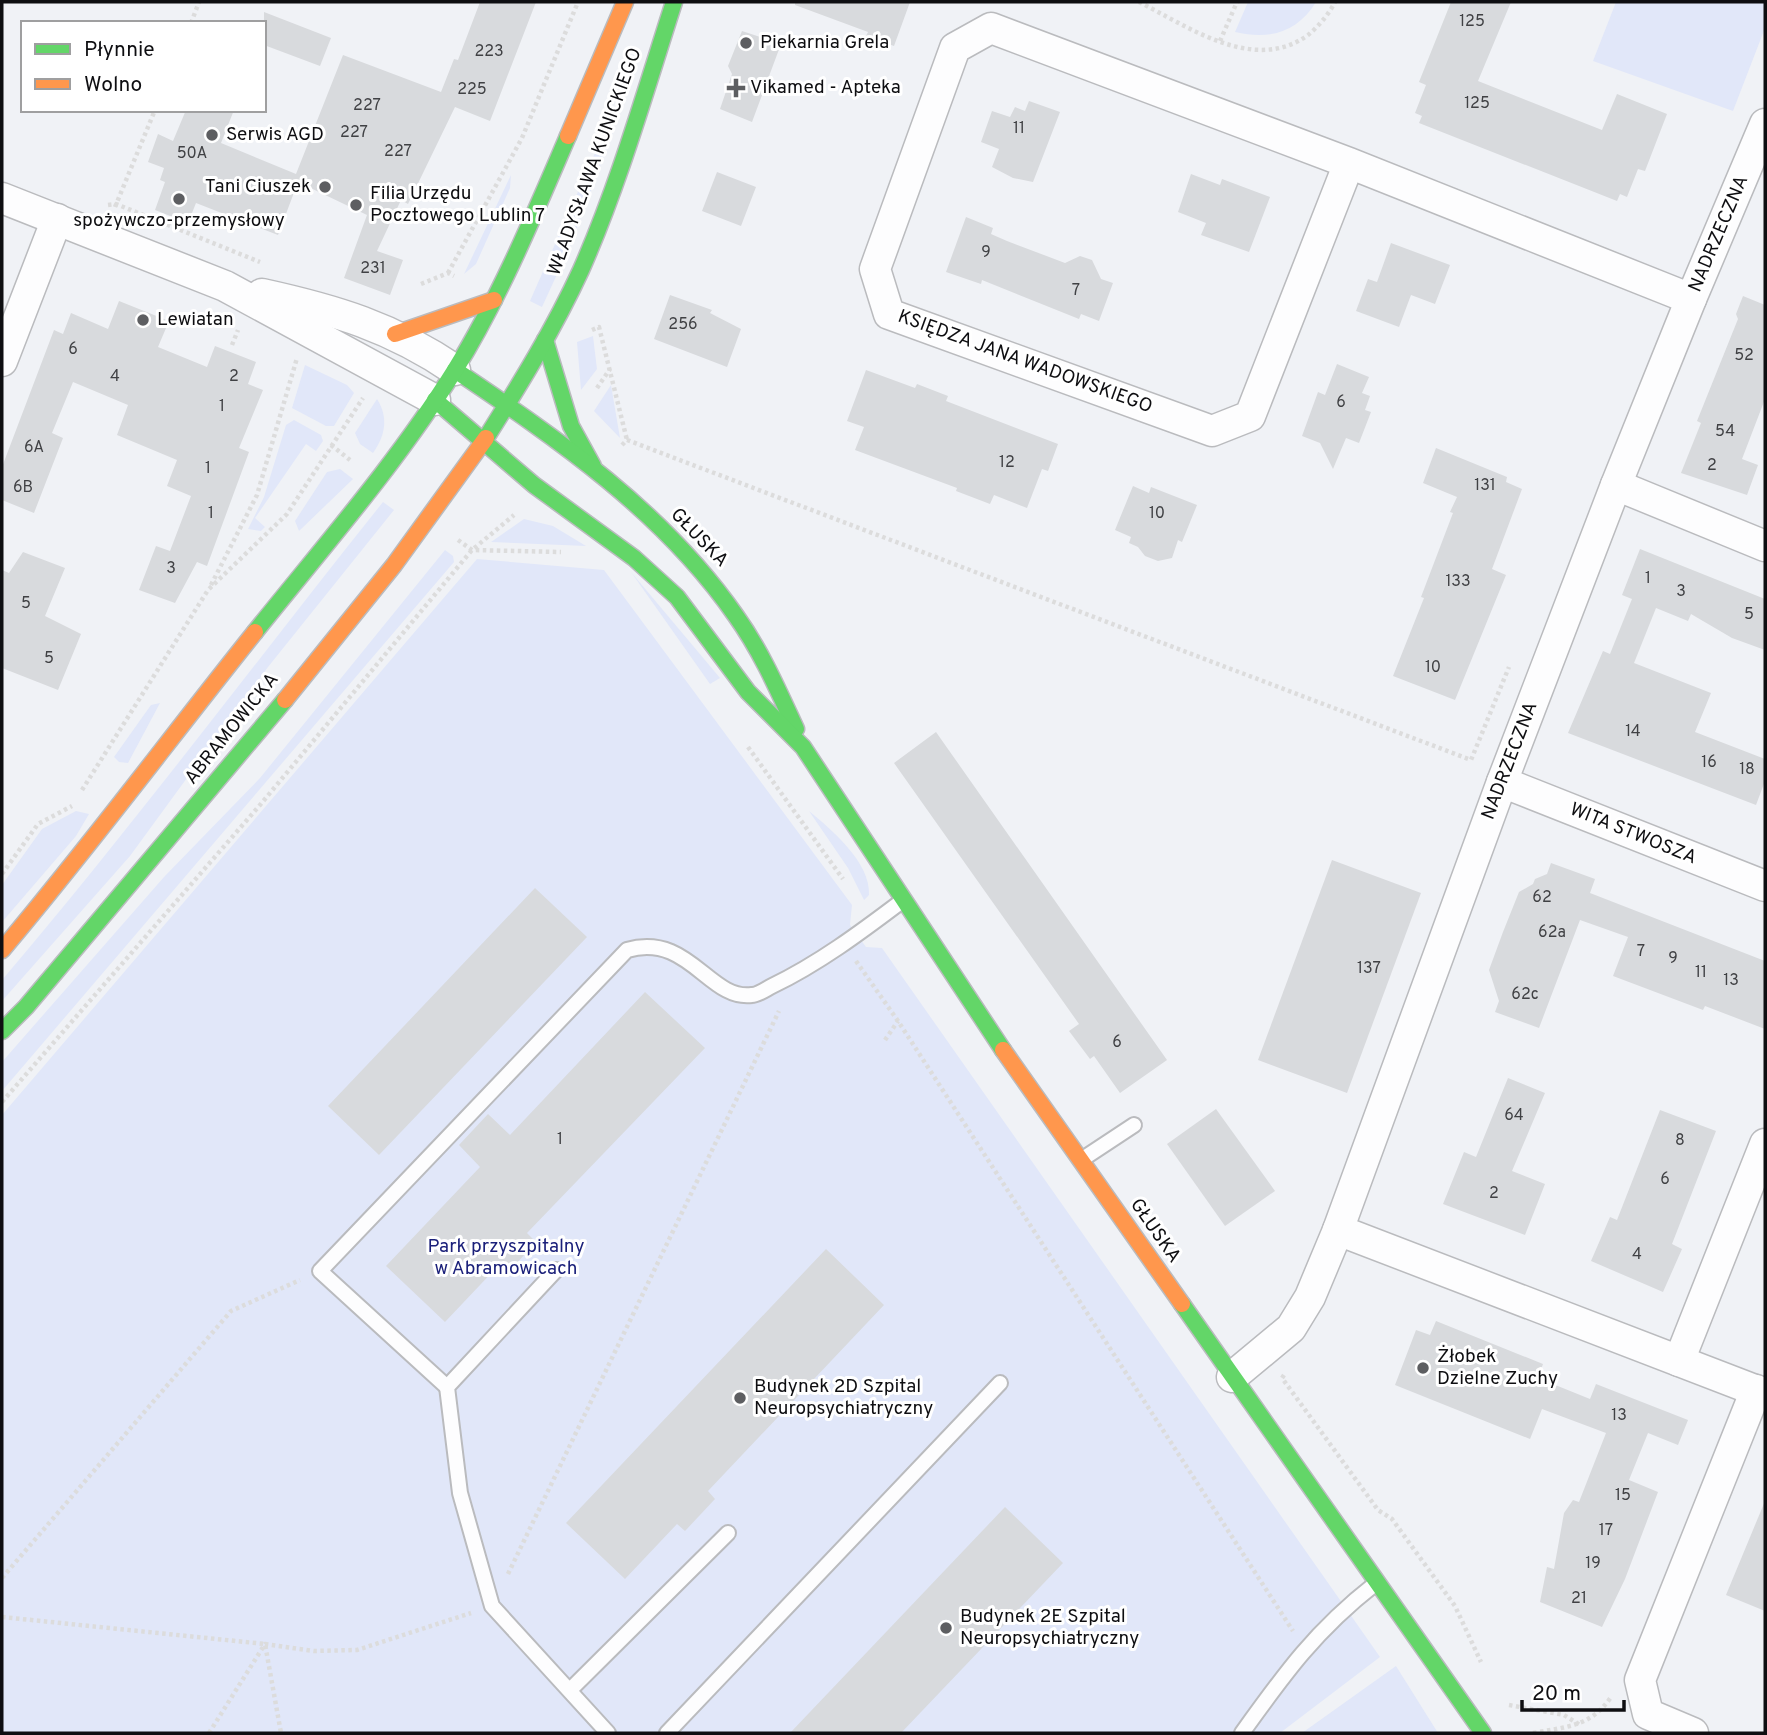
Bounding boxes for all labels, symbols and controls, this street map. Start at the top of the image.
house number: 125 [1459,12,1485,32]
legend [21,21,266,112]
place label: Piekarnia Grela [760,31,889,55]
marker: Piekarnia Grela [738,35,754,51]
text: Płynnie [84,37,155,64]
house number: 223 [474,42,504,62]
street label: WŁADYSŁAWA KUNICKIEGO [543,45,647,279]
text: Wolno [84,72,142,99]
place label: Vikamed - Apteka [750,76,901,100]
house number: 225 [457,80,487,100]
marker: Vikamed - Apteka [728,80,744,96]
house number: 125 [1464,94,1490,114]
house number: 227 [353,96,381,116]
house number: 11 [1013,119,1025,139]
place label: Serwis AGD [226,123,324,147]
house number: 227 [340,123,368,143]
marker: Serwis AGD [204,127,220,143]
house number: 227 [384,142,412,162]
house number: 50A [177,144,207,164]
street label: NADRZECZNA [1684,172,1754,296]
place label: Tani Ciuszek [205,175,311,199]
marker: Tani Ciuszek [317,179,333,195]
place label: Filia Urzędu Pocztowego Lublin 7 [370,182,545,228]
marker: spożywczo-przemysłowy [171,191,187,207]
marker: Filia Urzędu Pocztowego Lublin 7 [348,197,364,213]
place label: spożywczo-przemysłowy [73,209,285,233]
house number: 9 [981,243,991,263]
house number: 231 [360,259,386,279]
house number: 7 [1072,281,1080,301]
street label: KSIĘDZA JANA WADOWSKIEGO [894,305,1156,419]
place label: Lewiatan [157,308,234,332]
marker: Lewiatan [135,312,151,328]
house number: 256 [668,315,698,335]
house number: 6 [68,340,78,360]
house number: 52 [1734,346,1754,366]
house number: 4 [110,367,120,387]
house number: 2 [229,367,239,387]
house number: 6 [1336,393,1346,413]
house number: 1 [219,397,225,417]
house number: 54 [1715,422,1735,442]
house number: 6A [24,438,44,458]
house number: 12 [999,453,1015,473]
house number: 2 [1707,456,1717,476]
house number: 1 [205,459,211,479]
house number: 131 [1474,476,1496,496]
house number: 6B [13,478,33,498]
street label: GŁUSKA [665,503,733,573]
house number: 1 [208,504,214,524]
house number: 10 [1149,504,1165,524]
house number: 3 [166,559,176,579]
house number: 1 [1645,569,1651,589]
house number: 133 [1445,572,1471,592]
house number: 3 [1676,582,1686,602]
house number: 5 [21,594,31,614]
house number: 5 [1744,605,1754,625]
house number: 5 [44,649,54,669]
house number: 10 [1425,658,1441,678]
street label: ABRAMOWICKA [180,668,284,790]
street label: NADRZECZNA [1477,699,1543,823]
house number: 14 [1625,722,1641,742]
house number: 16 [1701,753,1717,773]
house number: 18 [1739,760,1755,780]
street label: WITA STWOSZA [1566,798,1700,870]
house number: 62 [1532,888,1552,908]
house number: 62a [1538,923,1566,943]
house number: 7 [1637,942,1645,962]
house number: 9 [1668,949,1678,969]
house number: 137 [1357,959,1381,979]
house number: 11 [1695,963,1707,983]
house number: 13 [1723,971,1739,991]
house number: 62c [1511,985,1539,1005]
house number: 6 [1112,1033,1122,1053]
house number: 64 [1504,1106,1524,1126]
house number: 1 [557,1130,563,1150]
house number: 8 [1675,1131,1685,1151]
house number: 6 [1660,1170,1670,1190]
house number: 2 [1489,1184,1499,1204]
street label: GŁUSKA [1124,1194,1186,1268]
park label: Park przyszpitalny w Abramowicach [427,1235,585,1281]
house number: 4 [1632,1245,1642,1265]
place label: Żłobek Dzielne Zuchy [1437,1344,1558,1391]
marker: Żłobek Dzielne Zuchy [1415,1360,1431,1376]
place label: Budynek 2D Szpital Neuropsychiatryczny [754,1375,933,1421]
marker: Budynek 2D Szpital Neuropsychiatryczny [732,1390,748,1406]
house number: 13 [1611,1406,1627,1426]
house number: 15 [1615,1486,1631,1506]
house number: 17 [1599,1521,1613,1541]
house number: 19 [1585,1554,1601,1574]
house number: 21 [1571,1589,1587,1609]
place label: Budynek 2E Szpital Neuropsychiatryczny [960,1605,1139,1651]
marker: Budynek 2E Szpital Neuropsychiatryczny [938,1620,954,1636]
scale bar [1522,1668,1624,1712]
text: 20 m [1532,1681,1581,1708]

